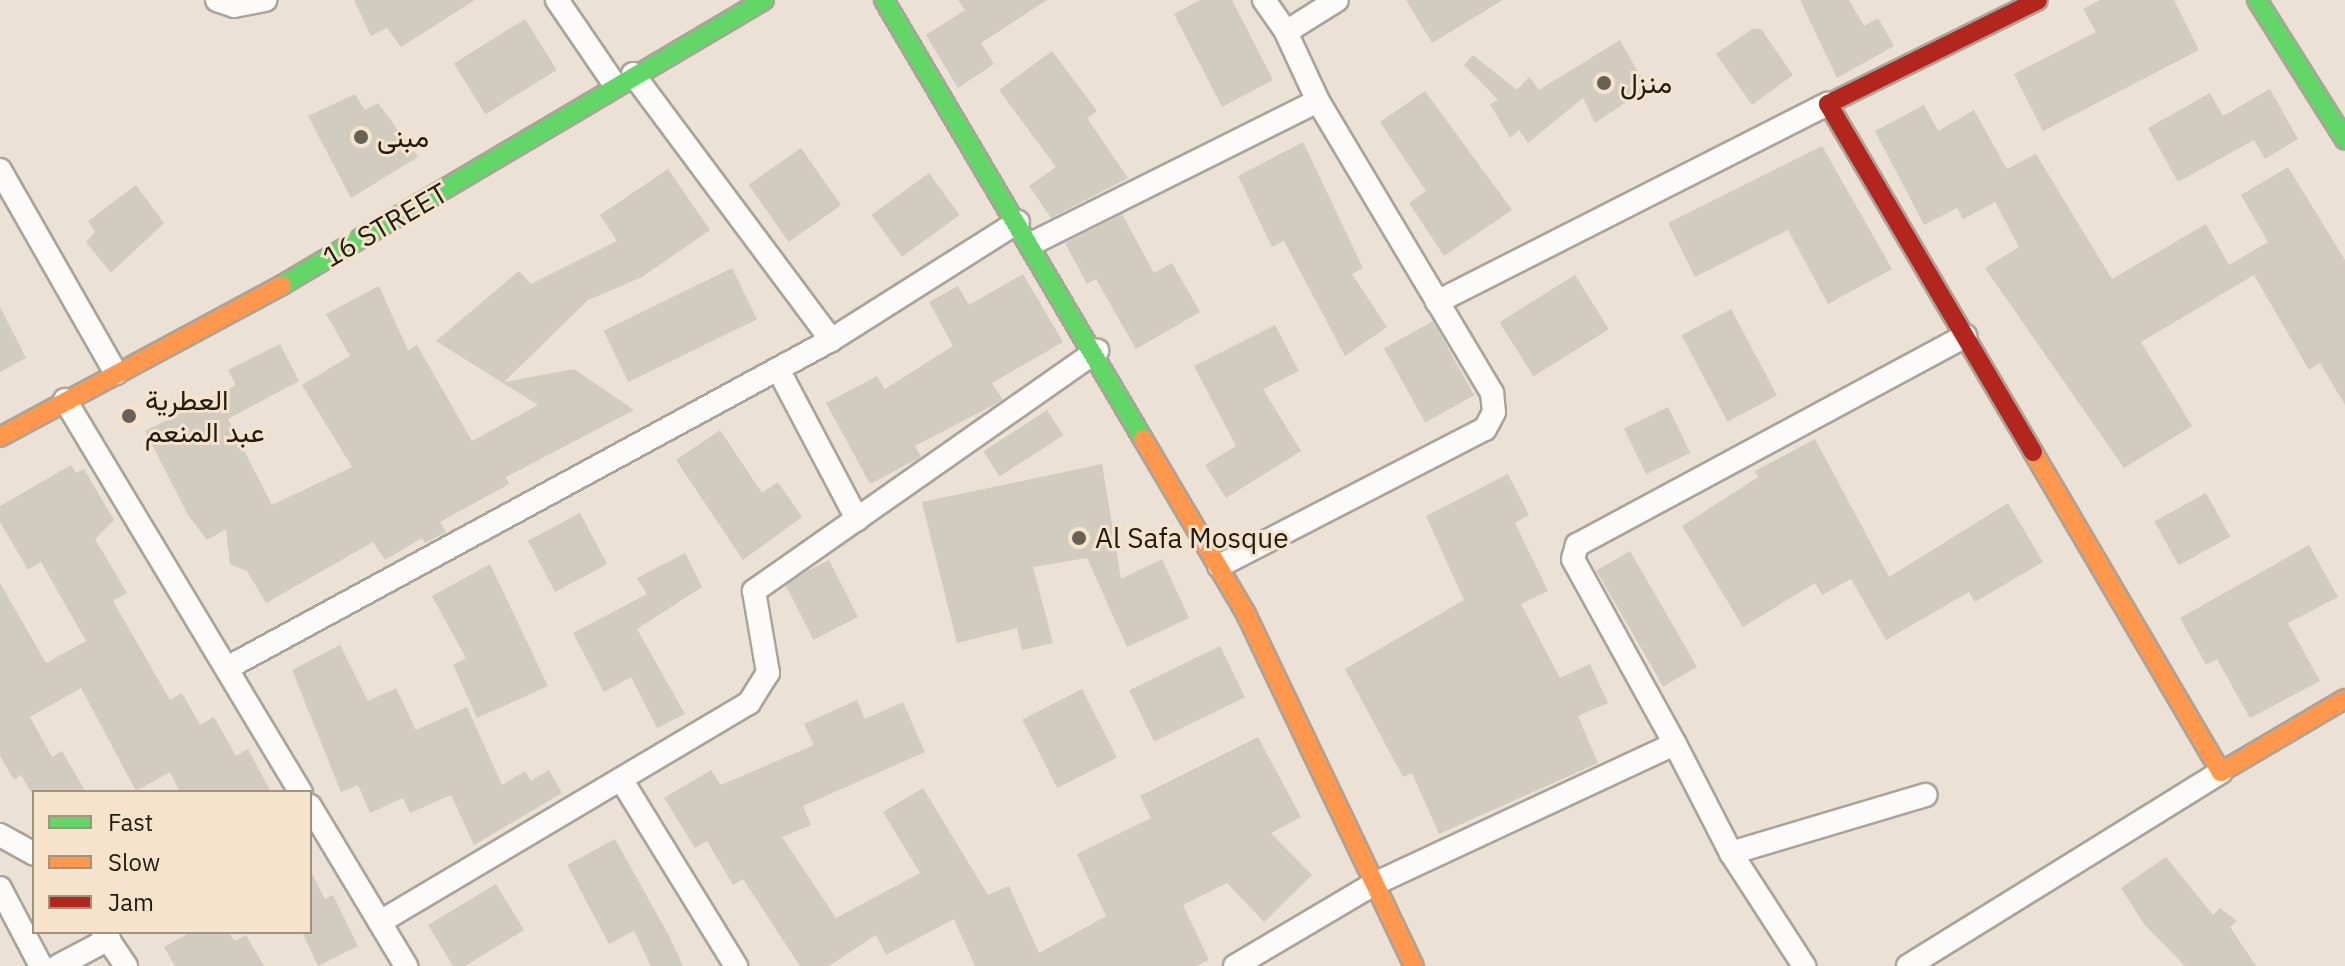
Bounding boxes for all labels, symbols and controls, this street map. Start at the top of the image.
place label: منزل [1620,66,1672,100]
marker: منزل [1595,74,1613,92]
place label: مبنى [377,120,429,154]
marker: مبنى [352,128,370,146]
street label: 16 STREET [317,176,453,274]
place label: العطرية عبد المنعم [145,383,265,449]
marker: العطرية عبد المنعم [120,407,138,425]
place label: Al Safa Mosque [1095,521,1289,555]
marker: Al Safa Mosque [1070,529,1088,547]
legend [32,790,312,934]
text: Fast [108,806,153,838]
text: Slow [108,846,160,878]
text: Jam [108,886,154,918]

